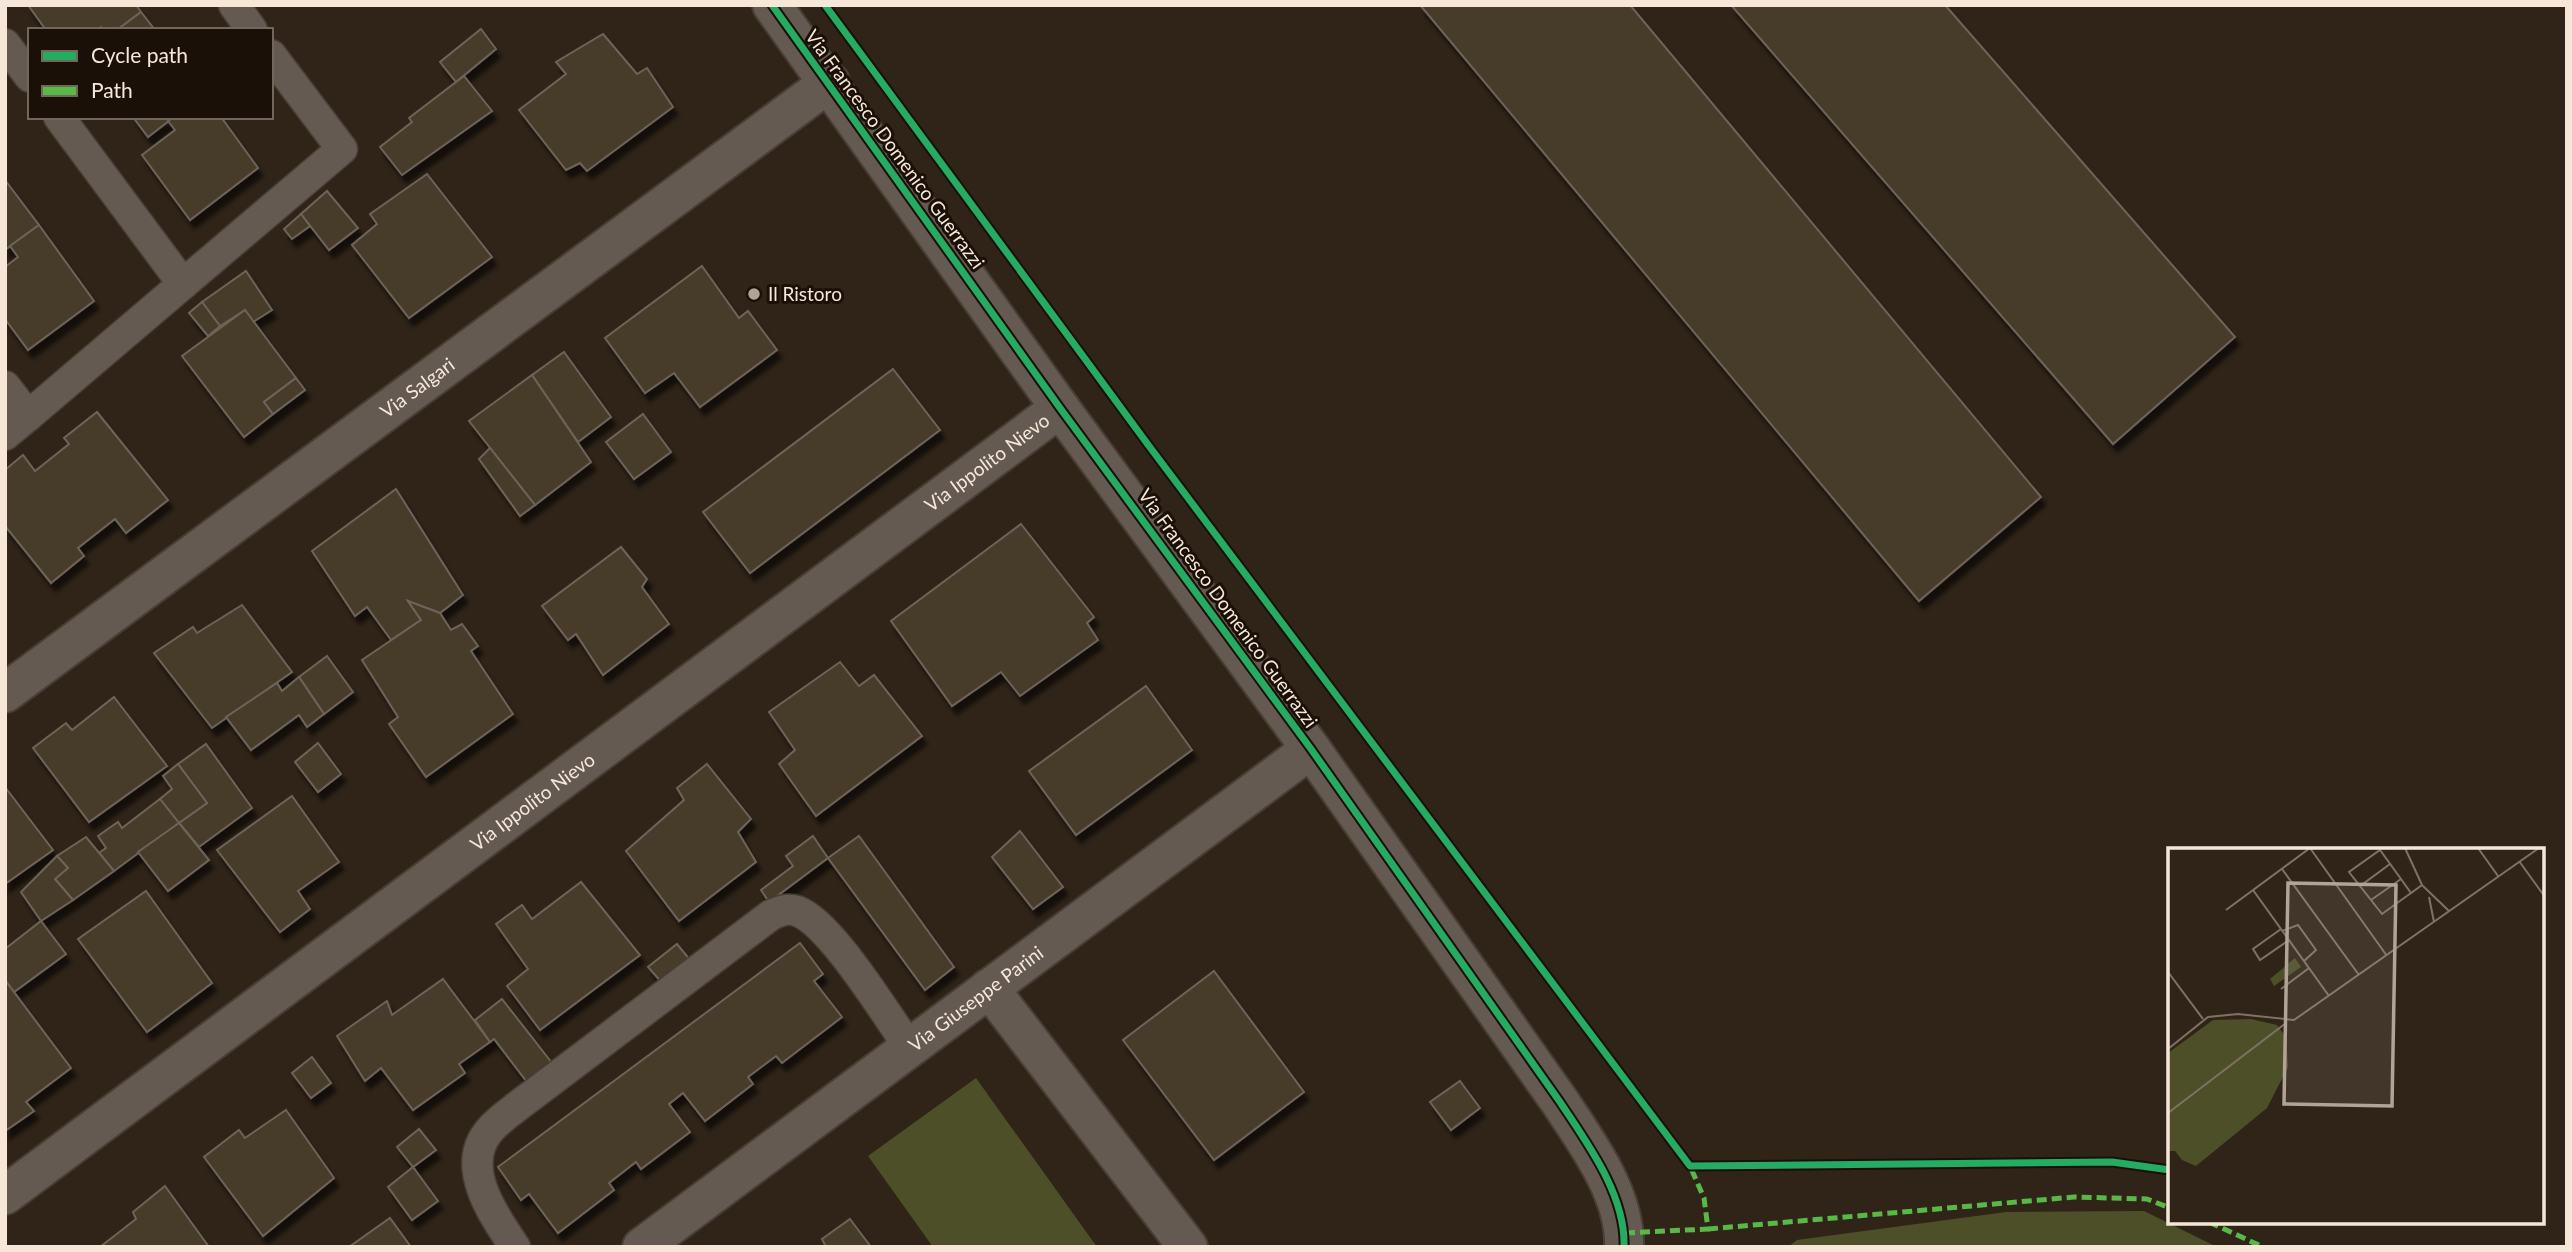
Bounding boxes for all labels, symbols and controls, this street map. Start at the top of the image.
street label: Via Francesco Domenico Guerrazzi [801,25,990,273]
legend [28,28,273,119]
text: Cycle path [91,42,188,67]
text: Path [91,77,133,102]
place label: Il Ristoro [768,282,842,305]
marker: Il Ristoro [746,286,762,302]
street label: Via Salgari [375,352,459,422]
street label: Via Ippolito Nievo [920,408,1053,516]
street label: Via Francesco Domenico Guerrazzi [1134,484,1323,732]
street label: Via Ippolito Nievo [465,747,599,855]
inset map [2168,848,2544,1224]
street label: Via Giuseppe Parini [903,940,1047,1056]

